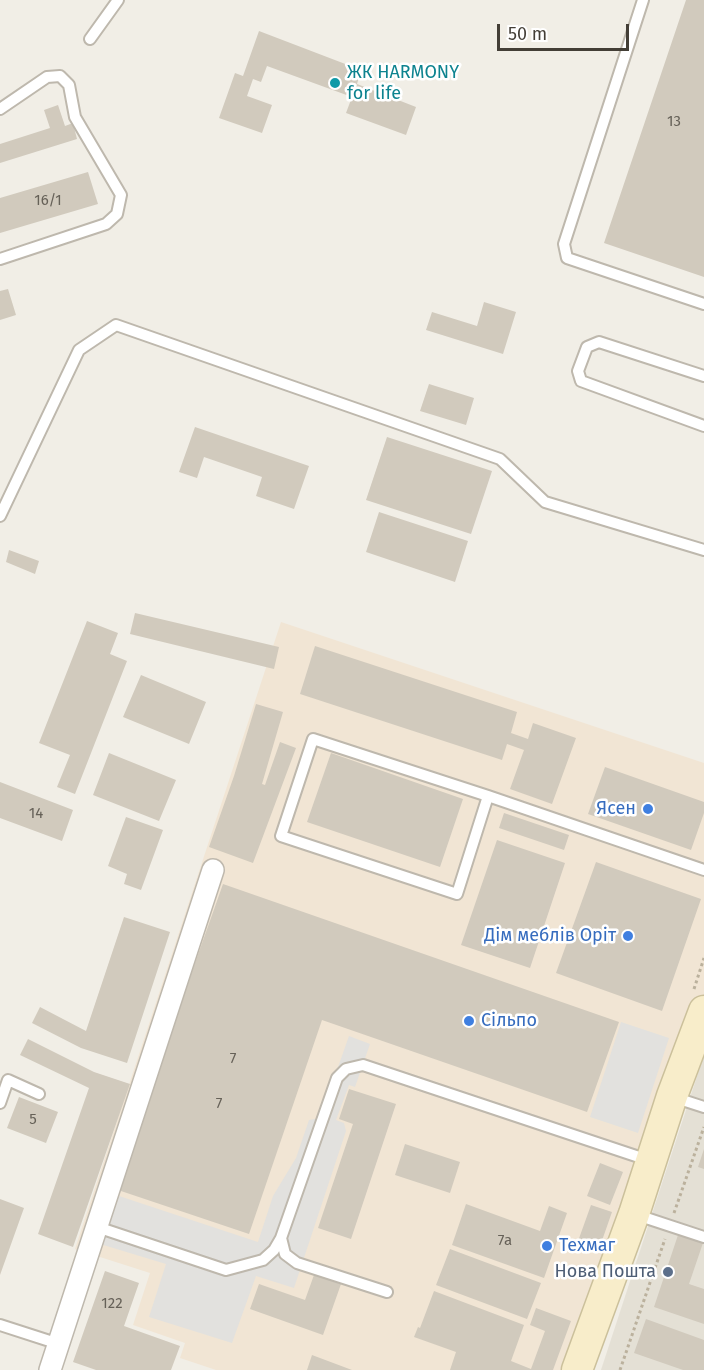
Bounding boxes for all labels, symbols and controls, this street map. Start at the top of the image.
scale bar [500,12,632,50]
text: 50 m [508,23,547,45]
place label: ЖК HARMONY for life [347,62,459,104]
marker: ЖК HARMONY for life [328,76,342,90]
house number: 13 [667,113,681,131]
house number: 16/1 [34,192,62,210]
place label: Ясен [596,798,636,820]
marker: Ясен [641,802,655,816]
house number: 14 [29,805,43,823]
place label: Дім меблів Оріт [484,925,616,947]
marker: Дім меблів Оріт [621,929,635,943]
place label: Сільпо [481,1010,537,1032]
marker: Сільпо [462,1014,476,1028]
house number: 7 [230,1050,236,1068]
house number: 7 [216,1095,222,1113]
house number: 5 [29,1111,37,1129]
house number: 7а [498,1232,512,1250]
place label: Техмаг [559,1235,615,1257]
marker: Техмаг [540,1239,554,1253]
place label: Нова Пошта [555,1261,656,1283]
marker: Нова Пошта [661,1265,675,1279]
house number: 122 [101,1295,123,1313]

